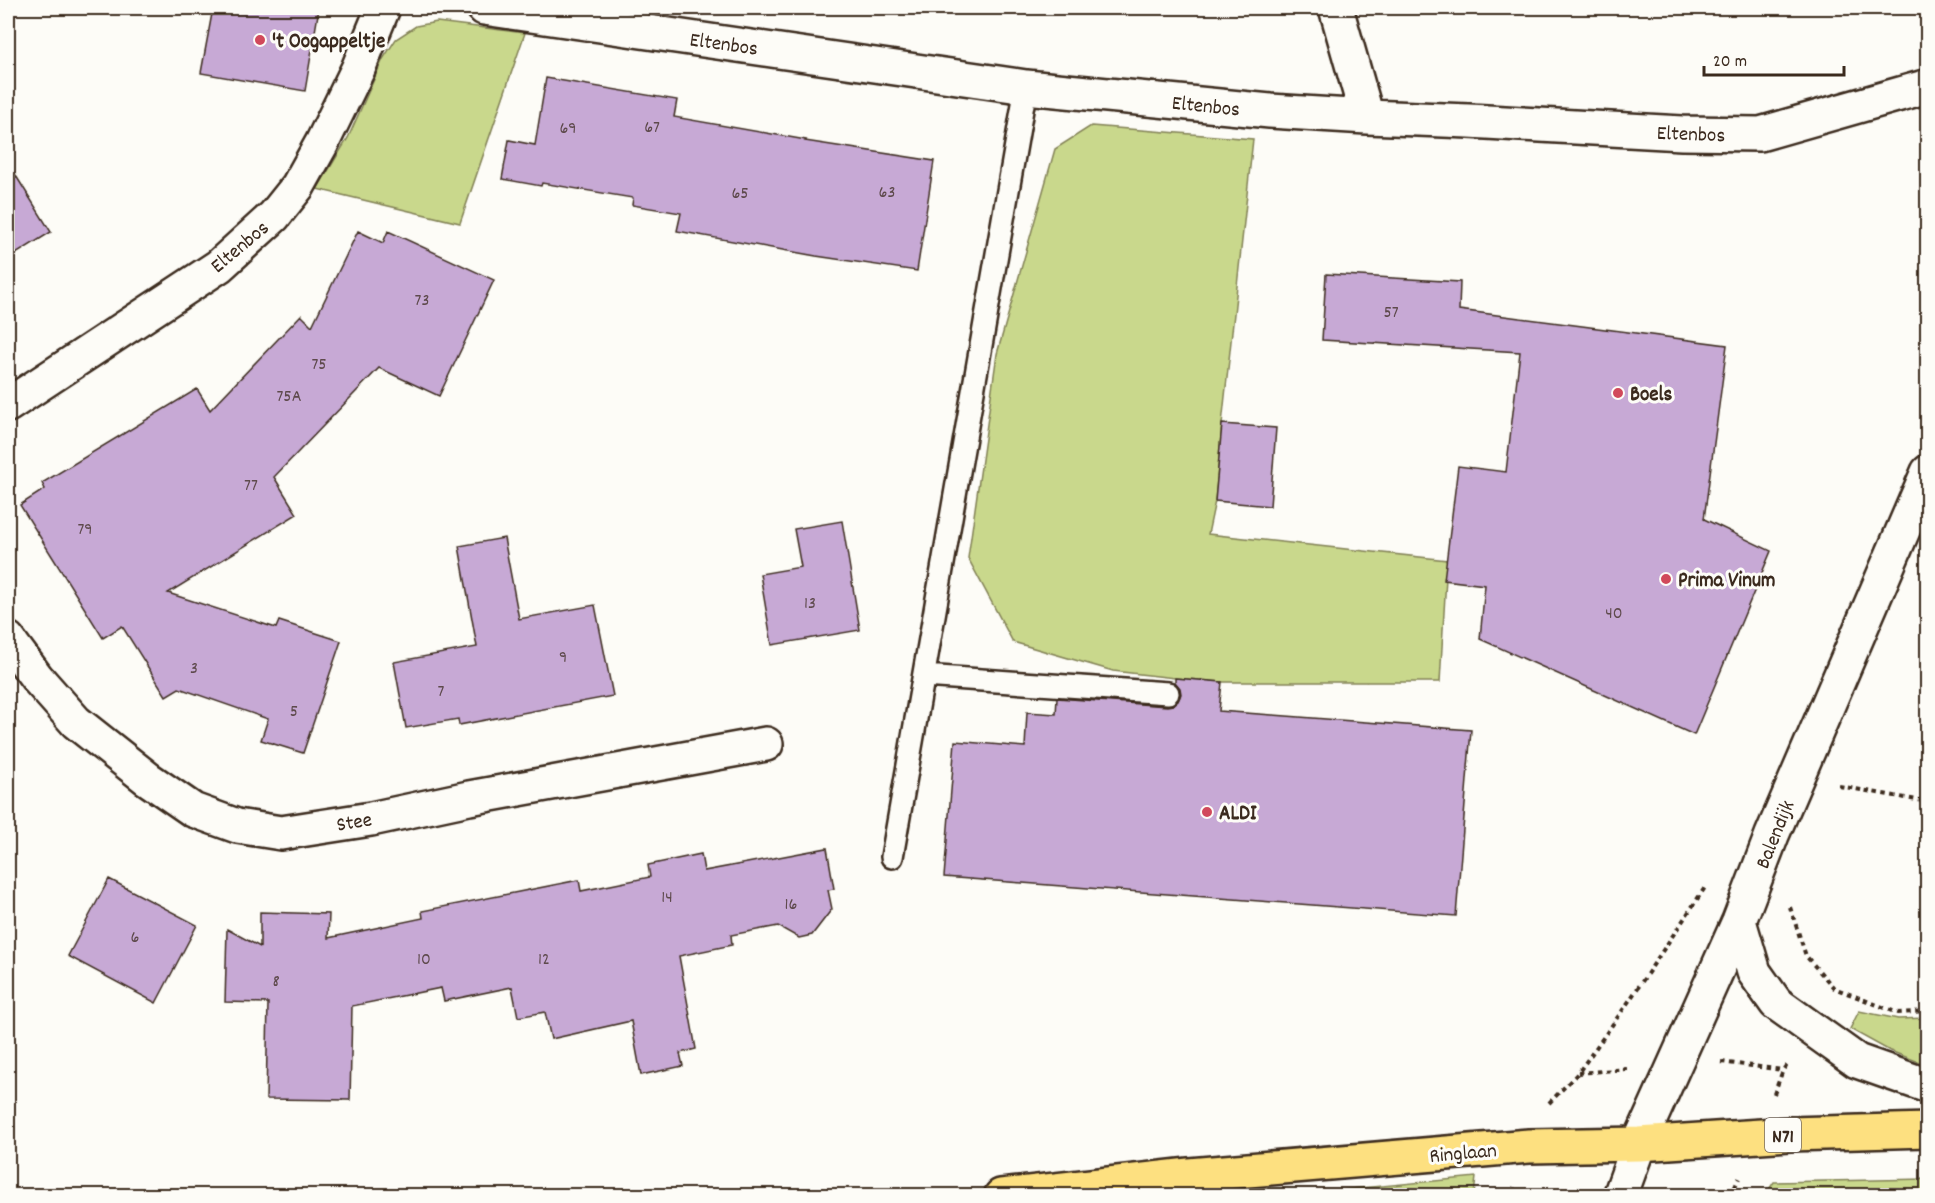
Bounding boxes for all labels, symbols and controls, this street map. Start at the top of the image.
street label: Eltenbos [688,26,760,66]
place label: 't Oogappeltje [272,28,385,58]
marker: 't Oogappeltje [253,33,267,47]
scale bar [1704,39,1844,77]
text: 20 m [1713,50,1747,75]
street label: Eltenbos [1170,89,1241,126]
house number: 67 [644,116,660,141]
house number: 69 [559,117,577,142]
street label: Eltenbos [1656,120,1726,152]
house number: 63 [879,181,895,206]
house number: 65 [731,182,749,207]
street label: Eltenbos [205,215,277,282]
house number: 73 [415,289,429,314]
house number: 57 [1383,301,1399,326]
house number: 75 [311,353,327,378]
place label: Boels [1630,381,1673,411]
house number: 75A [276,385,302,410]
marker: Boels [1611,386,1625,400]
house number: 77 [244,474,258,499]
house number: 79 [77,518,93,543]
place label: Prima Vinum [1678,567,1775,597]
marker: Prima Vinum [1659,572,1673,586]
house number: 13 [804,592,816,617]
house number: 40 [1605,602,1623,627]
house number: 9 [559,646,567,671]
house number: 3 [190,657,198,682]
house number: 7 [438,680,445,705]
house number: 5 [290,700,298,725]
street label: Balendijk [1749,796,1804,874]
place label: ALDI [1219,800,1257,830]
marker: ALDI [1200,805,1214,819]
street label: Stee [335,806,374,842]
house number: 14 [661,886,673,911]
house number: 16 [785,893,797,918]
house number: 6 [131,926,139,951]
house number: 10 [417,948,431,973]
house number: 12 [538,948,550,973]
house number: 8 [272,970,280,995]
road number: N71 [1765,1118,1801,1152]
street label: Ringlaan [1428,1137,1498,1173]

